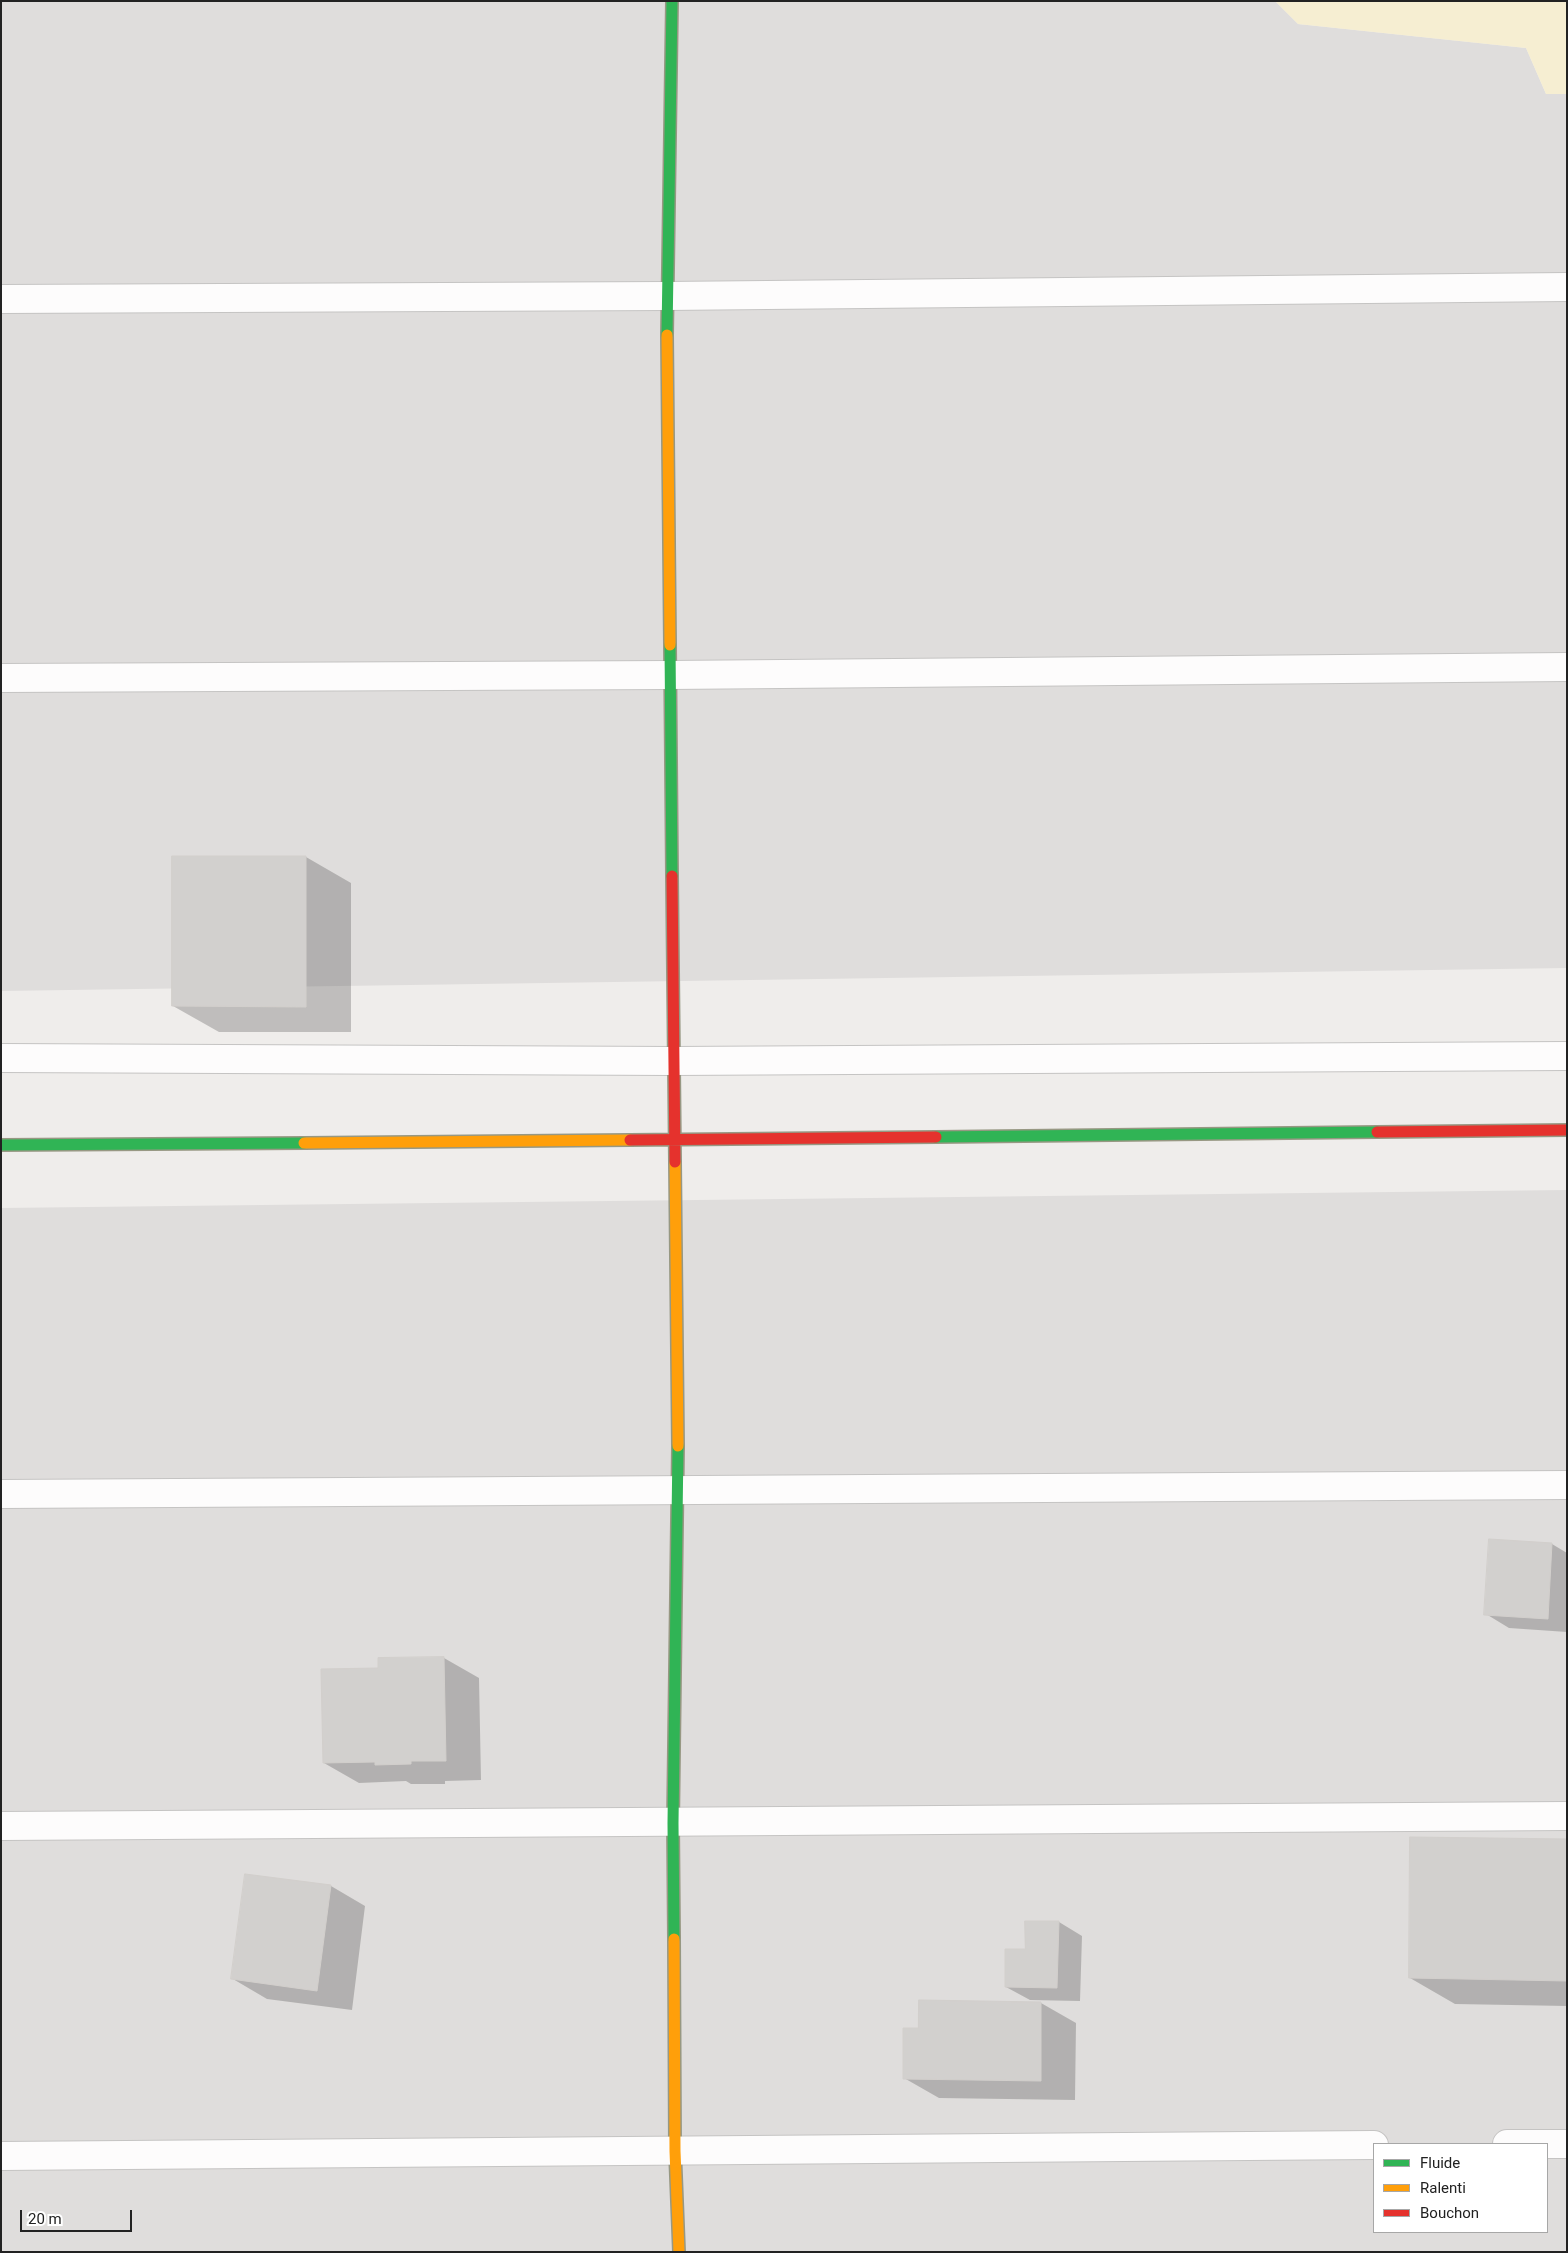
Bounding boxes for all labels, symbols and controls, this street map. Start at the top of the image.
legend [1373,2143,1548,2233]
text: Fluide [1420,2154,1460,2172]
text: Ralenti [1420,2179,1466,2197]
scale bar [22,2200,135,2232]
text: Bouchon [1420,2204,1479,2222]
text: 20 m [28,2210,62,2228]

